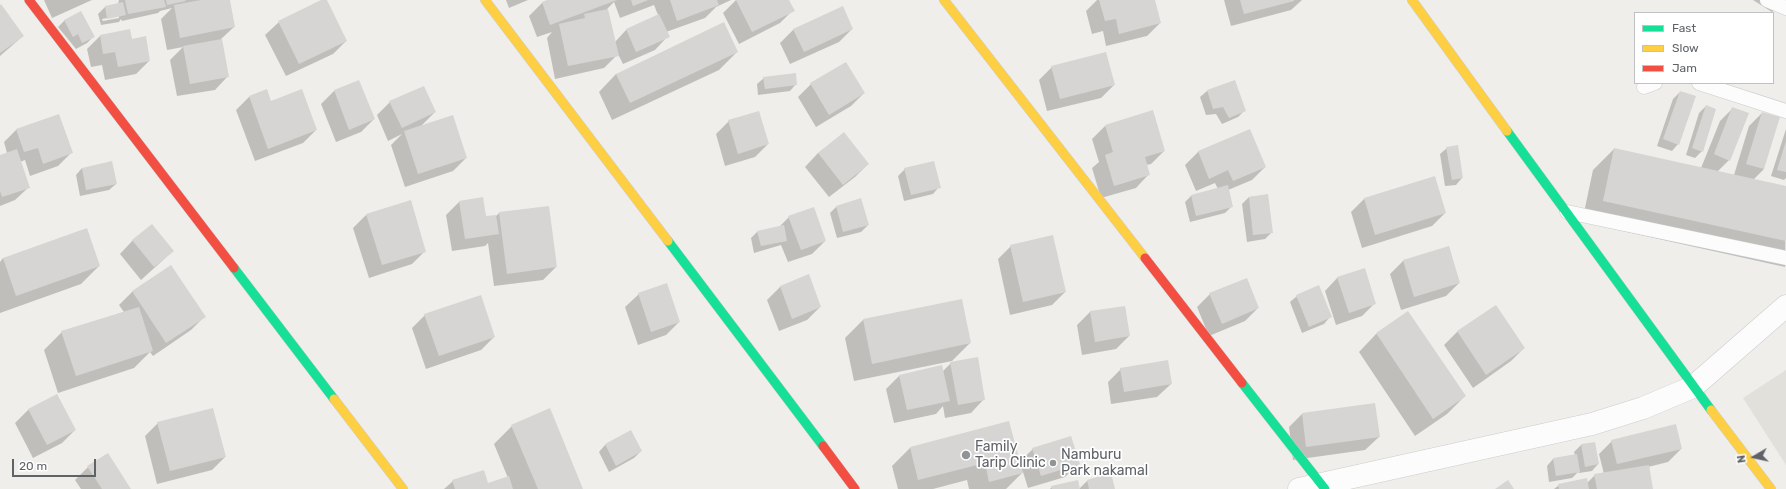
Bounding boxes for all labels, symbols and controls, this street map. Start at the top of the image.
legend [1634,12,1774,84]
text: Fast [1672,21,1696,35]
text: Slow [1672,41,1699,55]
text: Jam [1672,61,1697,75]
north arrow [1734,437,1774,477]
place label: Family Tarip Clinic [975,439,1046,472]
place label: Namburu Park nakamal [1061,447,1148,480]
marker: Family Tarip Clinic [960,449,972,461]
scale bar [14,451,98,477]
text: N [1735,454,1749,464]
marker: Namburu Park nakamal [1048,458,1058,468]
text: 20 m [19,459,47,473]

